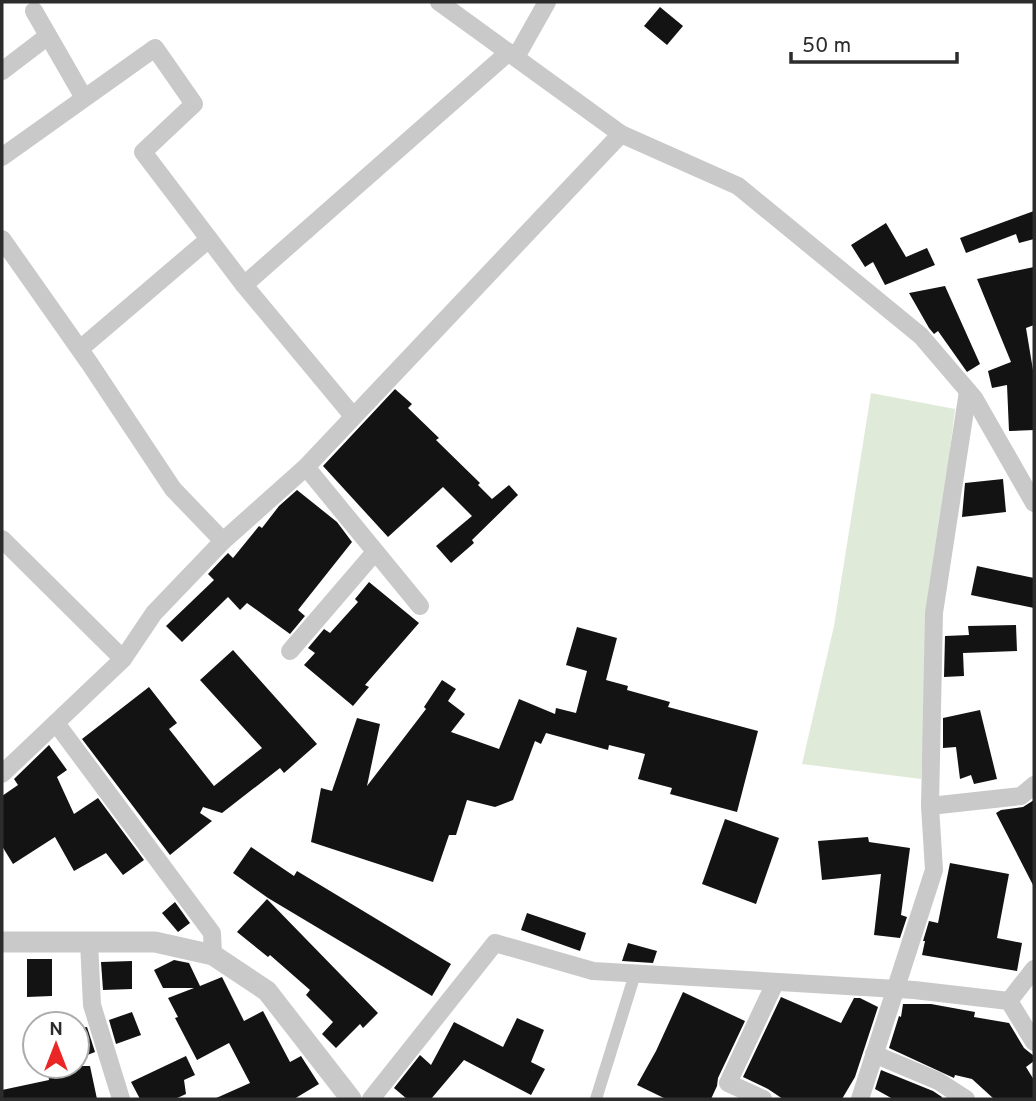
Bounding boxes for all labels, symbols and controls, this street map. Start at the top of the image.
scale bar [791,21,957,65]
text: 50 m [802,33,851,60]
north arrow [21,1010,91,1080]
text: N [49,1018,63,1042]

